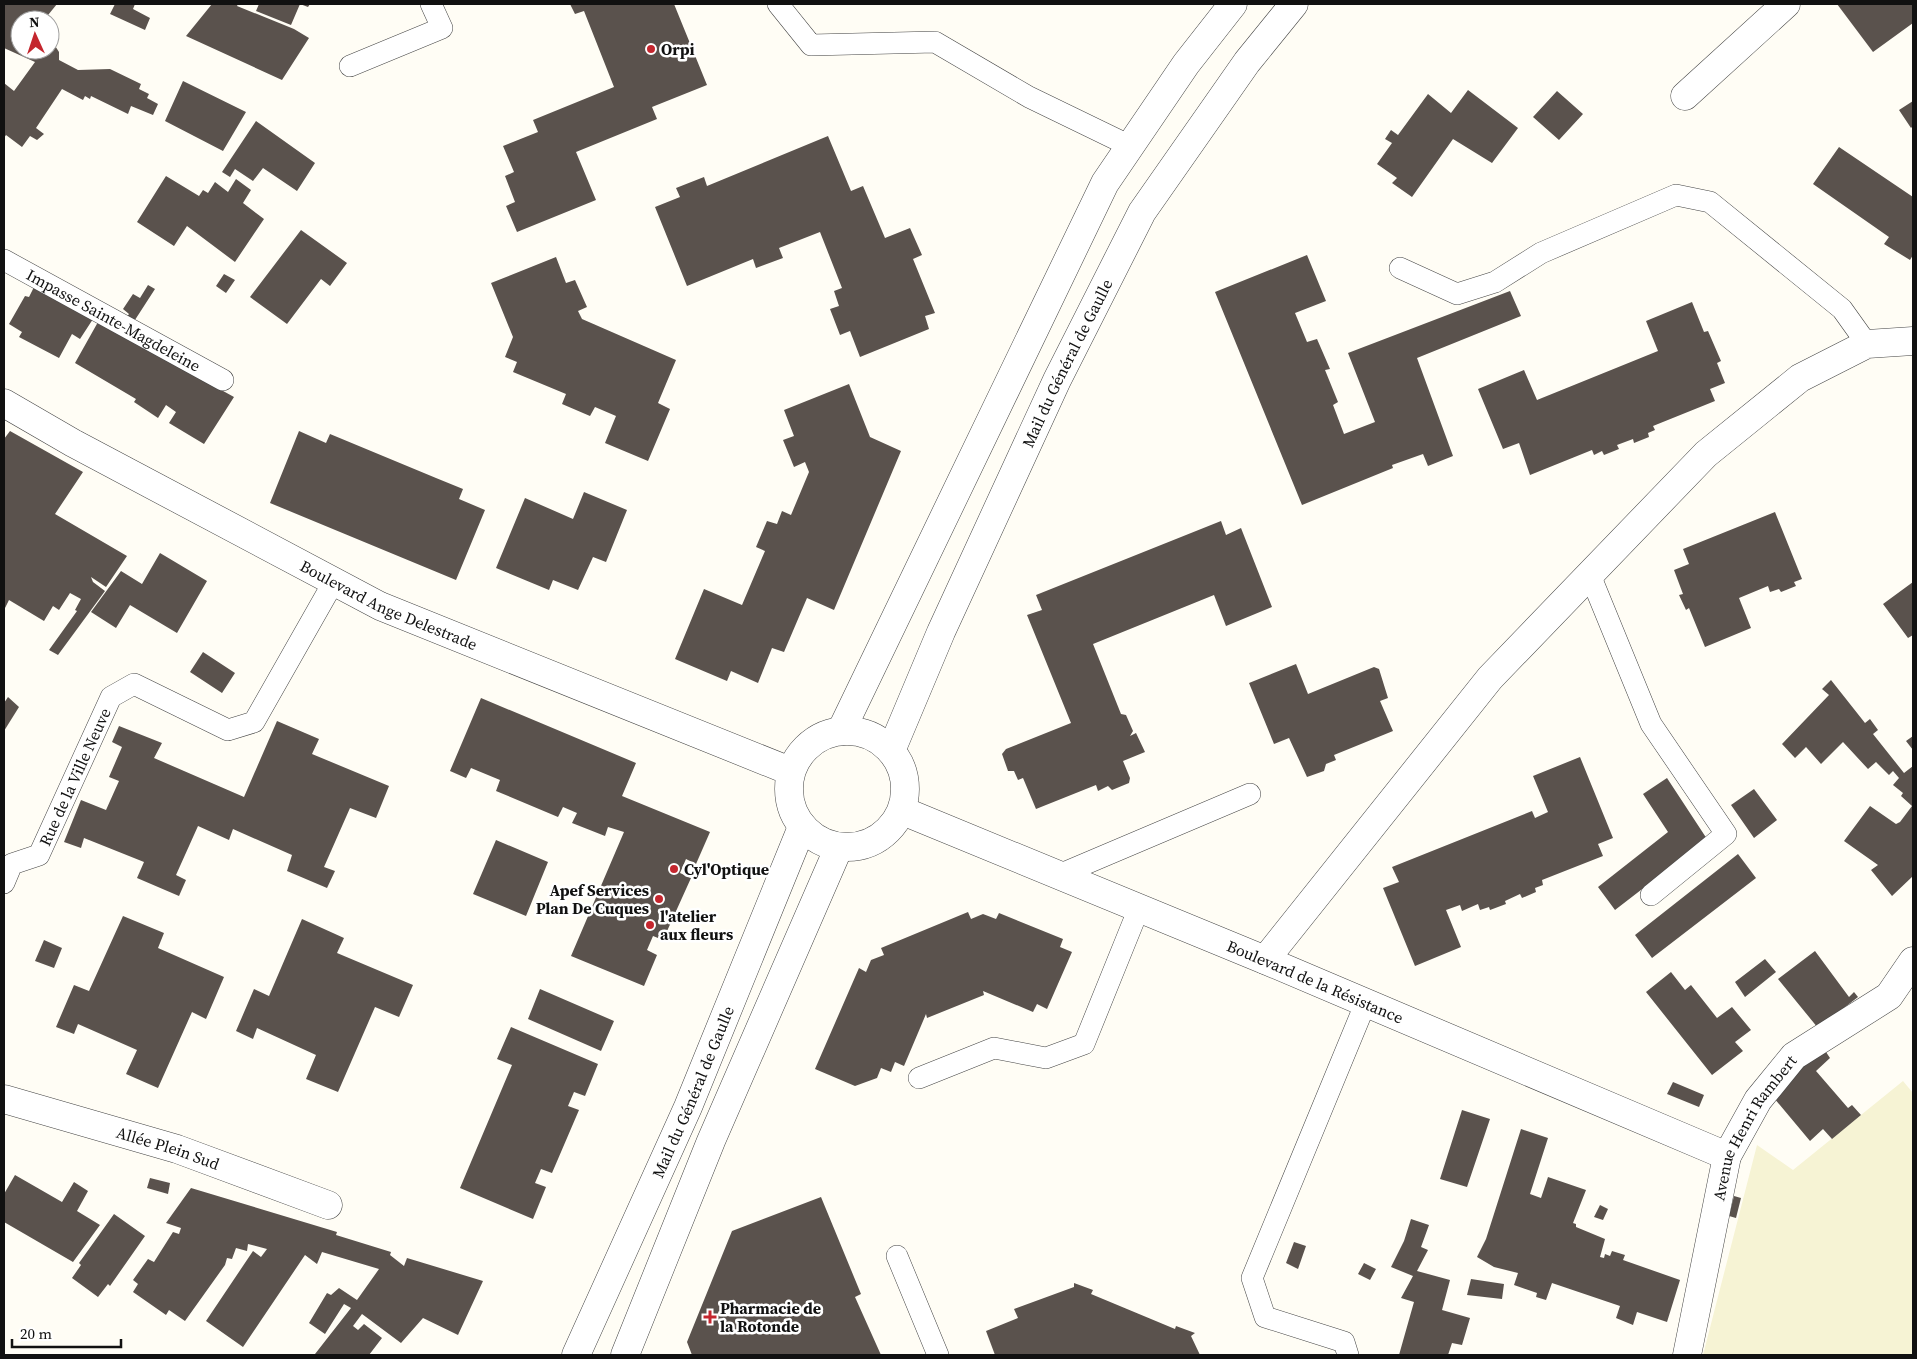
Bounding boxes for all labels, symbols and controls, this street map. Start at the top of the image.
north arrow [10,10,60,60]
text: N [29,12,40,32]
place label: Orpi [661,38,695,60]
marker: Orpi [645,43,657,55]
street label: Impasse Sainte-Magdeleine [23,263,205,377]
street label: Mail du Général de Gaulle [1017,275,1117,451]
street label: Boulevard Ange Delestrade [296,555,481,655]
street label: Rue de la Ville Neuve [34,704,116,849]
place label: Cyl'Optique [684,858,769,880]
marker: Cyl'Optique [668,863,680,875]
place label: Apef Services Plan De Cuques [536,879,649,919]
marker: Apef Services Plan De Cuques [653,893,665,905]
place label: l'atelier aux fleurs [660,905,733,945]
marker: l'atelier aux fleurs [644,919,656,931]
street label: Boulevard de la Résistance [1224,934,1407,1028]
street label: Mail du Général de Gaulle [646,1003,739,1181]
street label: Avenue Henri Rambert [1707,1050,1802,1202]
street label: Allée Plein Sud [114,1121,223,1175]
place label: Pharmacie de la Rotonde [720,1297,821,1337]
marker: Pharmacie de la Rotonde [704,1311,716,1323]
scale bar [12,1316,121,1348]
text: 20 m [20,1323,52,1344]

